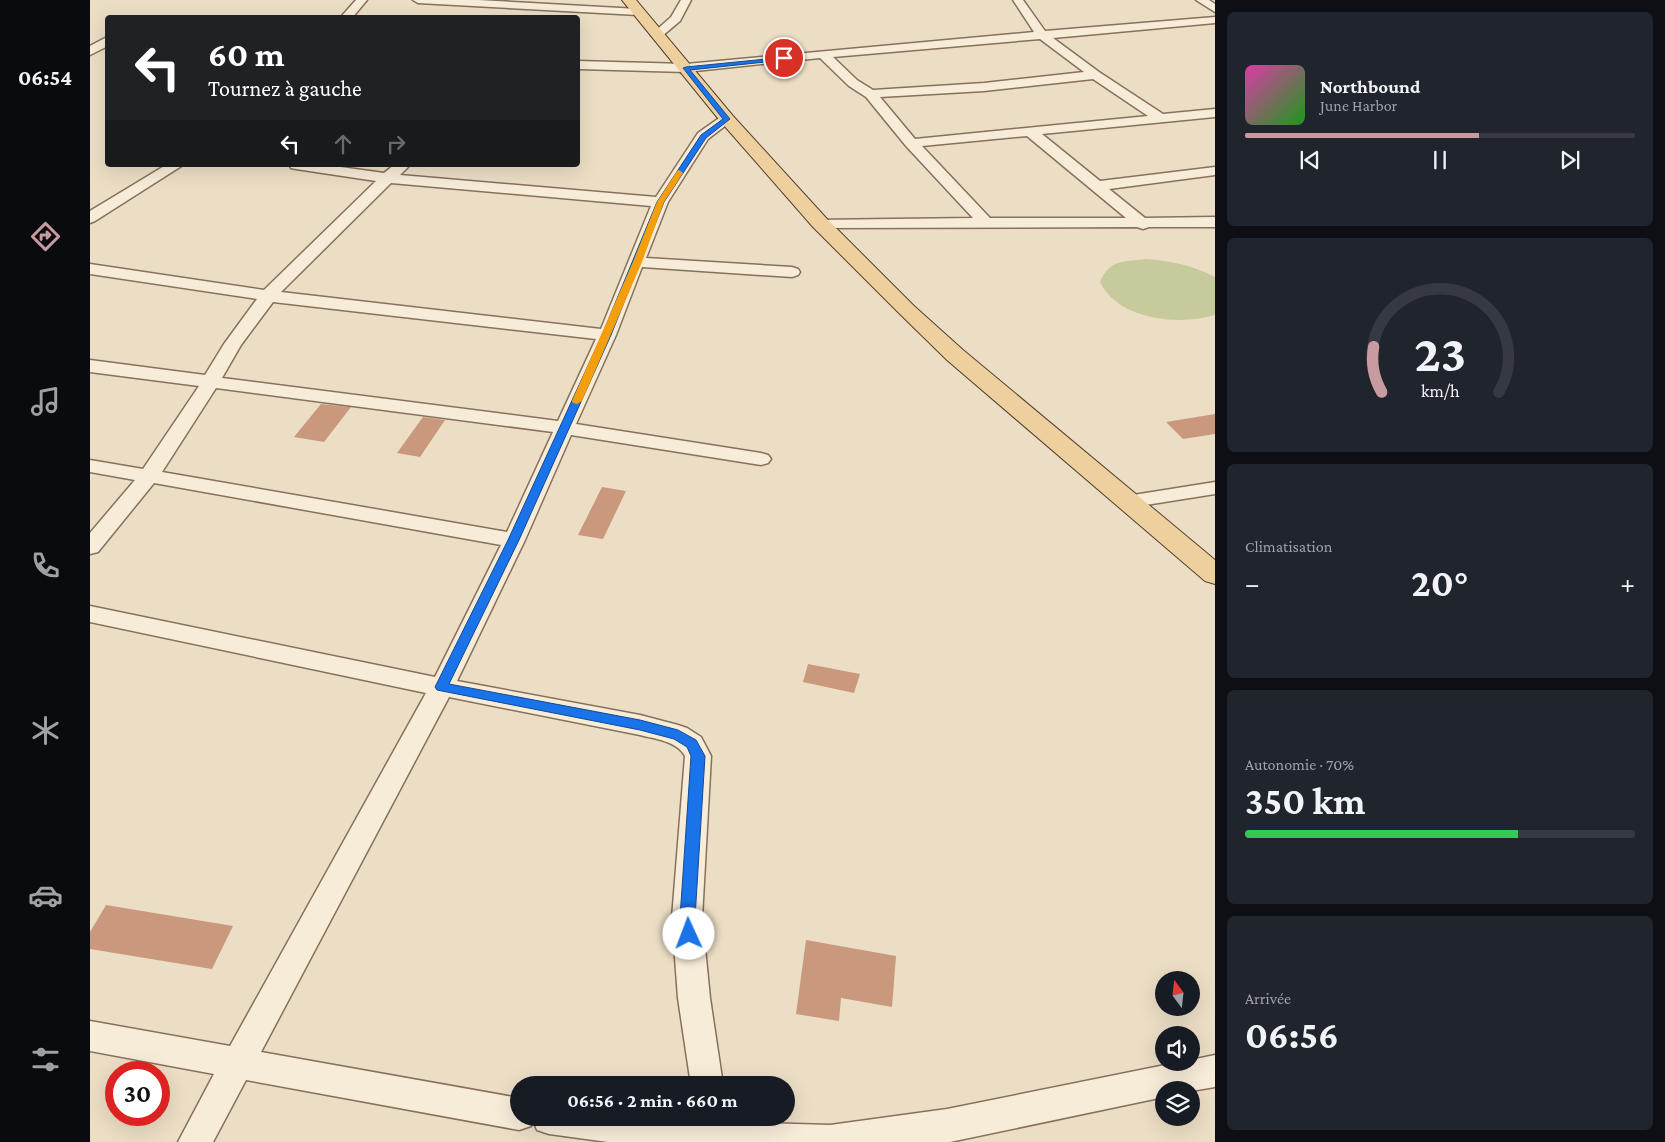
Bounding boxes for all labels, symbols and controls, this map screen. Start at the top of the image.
icon: left [125,35,190,100]
text: 60 m [208,35,285,74]
pin [763,37,805,79]
icon: arrive [770,44,798,72]
text: 06:54 [18,65,72,90]
text: Tournez à gauche [208,76,362,101]
text: Northbound [1320,76,1420,97]
text: June Harbor [1320,97,1397,114]
icon: left [276,130,304,158]
icon: ahead [329,130,357,158]
icon: right [382,130,410,158]
icon: previous [1296,146,1324,174]
icon: pause [1426,146,1454,174]
icon: next [1556,146,1584,174]
icon: directions [28,219,63,254]
text: 23 [1414,324,1466,382]
text: km/h [1421,381,1460,401]
icon: music [28,384,63,419]
text: Climatisation [1245,538,1332,555]
icon: phone [28,548,63,583]
text: 20° [1411,562,1469,604]
text: − [1245,568,1260,599]
text: + [1620,568,1635,599]
icon: climate [28,713,63,748]
text: Autonomie · 70% [1245,756,1354,773]
text: 350 km [1245,780,1365,822]
icon: car [28,878,63,913]
position arrow [662,907,714,959]
north arrow [1155,971,1200,1016]
map controls [1155,971,1200,1126]
text: Arrivée [1245,990,1291,1007]
text: 06:56 [1245,1014,1339,1056]
button: sound [1155,1026,1200,1071]
icon: filters [28,1042,63,1077]
speed limit sign: 30 [105,1061,170,1126]
button: layers [1155,1081,1200,1126]
text: 06:56 · 2 min · 660 m [567,1090,738,1111]

